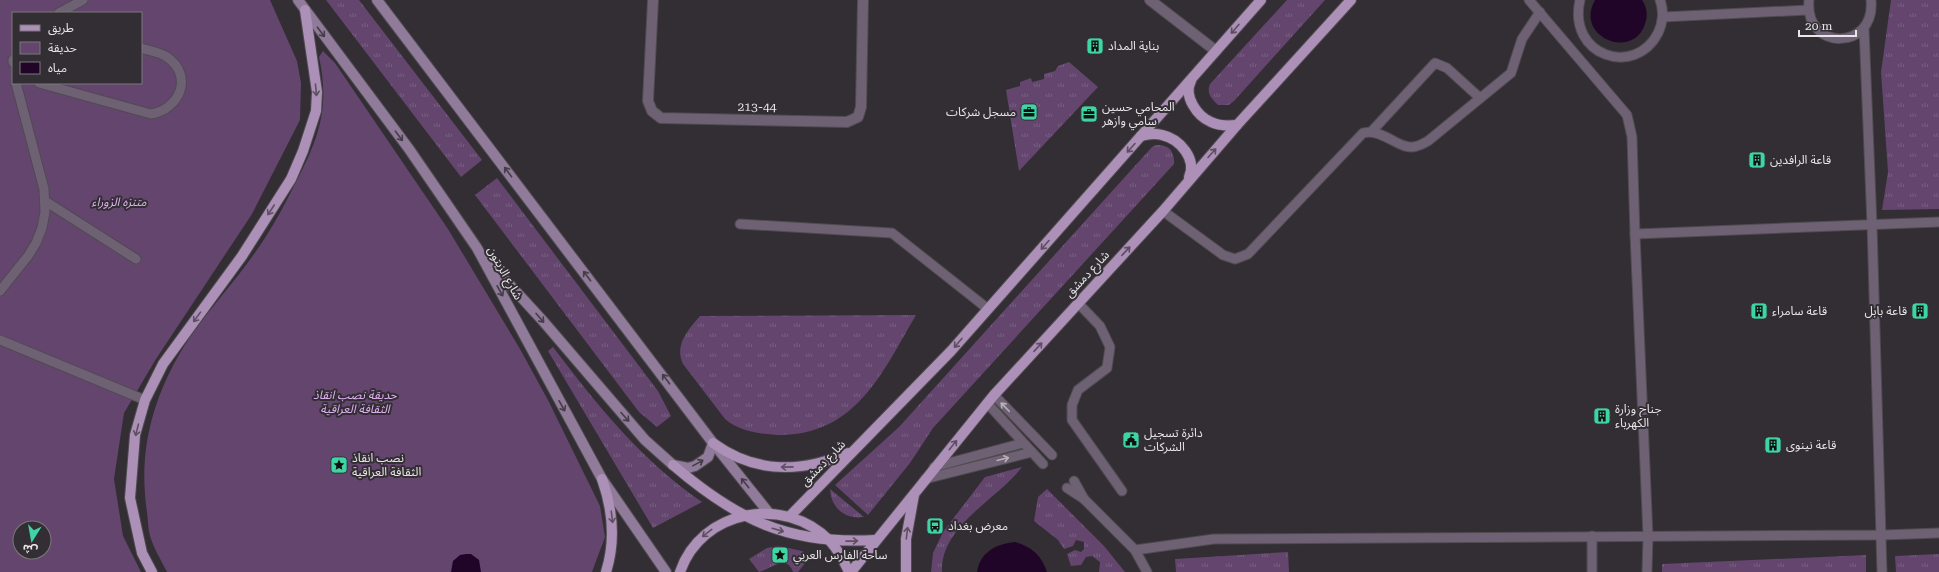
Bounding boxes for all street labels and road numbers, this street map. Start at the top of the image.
street label: 213-44 [737,100,777,114]
street label: شارع الزيتون [483,244,525,303]
street label: شارع دمشق [1062,248,1113,301]
street label: شارع دمشق [798,437,850,490]

